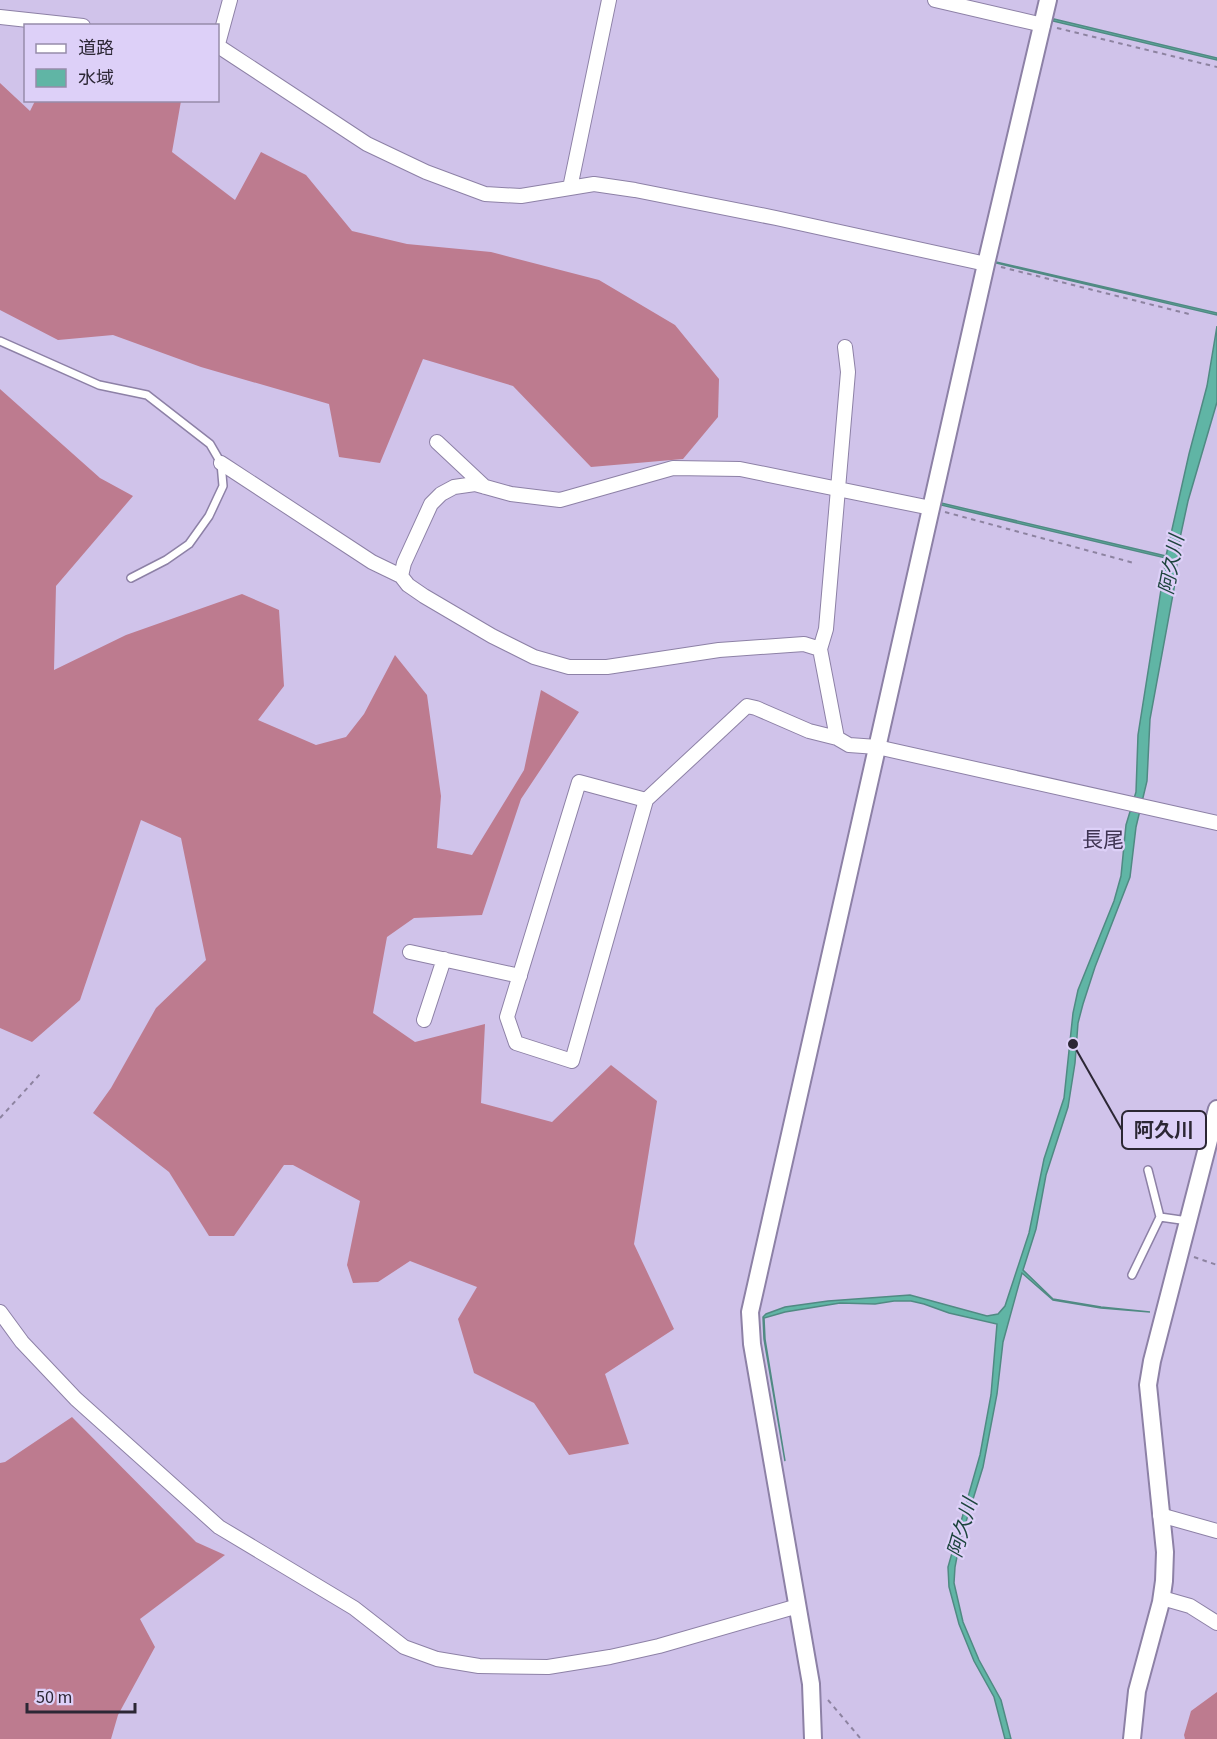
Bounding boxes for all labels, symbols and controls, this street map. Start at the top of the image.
legend [24,24,219,102]
text: 道路 [78,36,114,61]
text: 水域 [78,66,114,91]
water label: 阿久川 [1153,531,1192,597]
district label: 長尾 [1082,825,1124,855]
callout: 阿久川 [1122,1111,1206,1149]
text: 阿久川 [1134,1117,1194,1145]
water label: 阿久川 [941,1493,985,1561]
scale bar [27,1676,135,1714]
text: 50 m [36,1685,72,1710]

